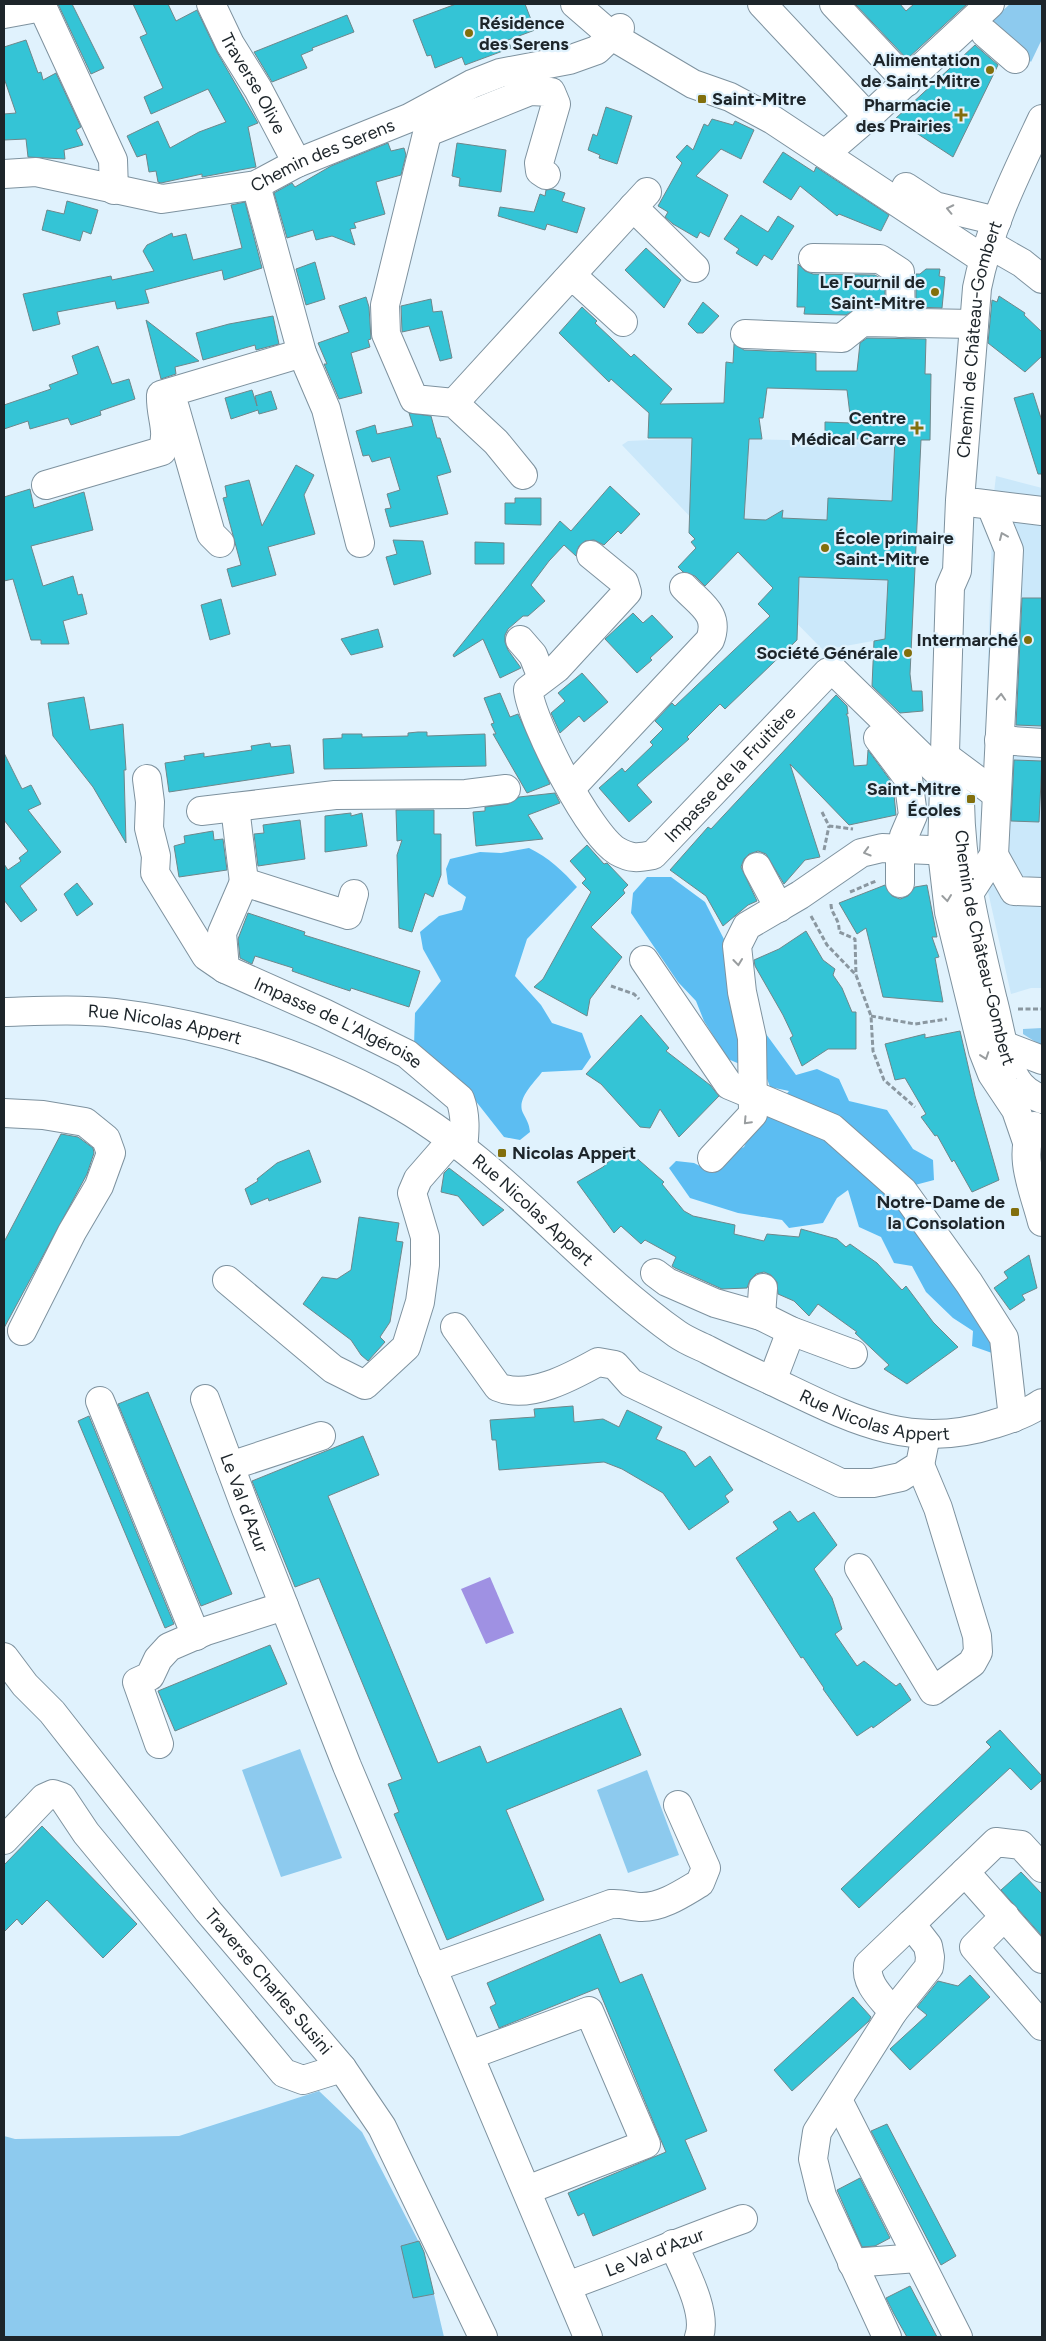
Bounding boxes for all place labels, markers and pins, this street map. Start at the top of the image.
place label: Résidence des Serens [479,12,569,55]
marker: Résidence des Serens [463,27,475,39]
place label: Alimentation de Saint-Mitre [861,49,980,92]
marker: Alimentation de Saint-Mitre [984,64,996,76]
place label: Saint-Mitre [712,88,806,110]
marker: Saint-Mitre [696,93,708,105]
place label: Pharmacie des Prairies [856,94,952,137]
marker: Pharmacie des Prairies [955,109,967,121]
place label: Le Fournil de Saint-Mitre [819,271,925,314]
marker: Le Fournil de Saint-Mitre [929,286,941,298]
place label: Centre Médical Carre [791,407,906,450]
marker: Centre Médical Carre [910,421,924,435]
place label: École primaire Saint-Mitre [835,527,954,570]
marker: École primaire Saint-Mitre [819,542,831,554]
place label: Intermarché [916,629,1018,651]
marker: Intermarché [1022,634,1034,646]
place label: Société Générale [756,642,898,664]
marker: Société Générale [902,647,914,659]
place label: Saint-Mitre Écoles [867,778,962,821]
marker: Saint-Mitre Écoles [965,793,977,805]
place label: Nicolas Appert [512,1142,636,1164]
marker: Nicolas Appert [496,1147,508,1159]
place label: Notre-Dame de la Consolation [876,1191,1005,1234]
marker: Notre-Dame de la Consolation [1009,1206,1021,1218]

